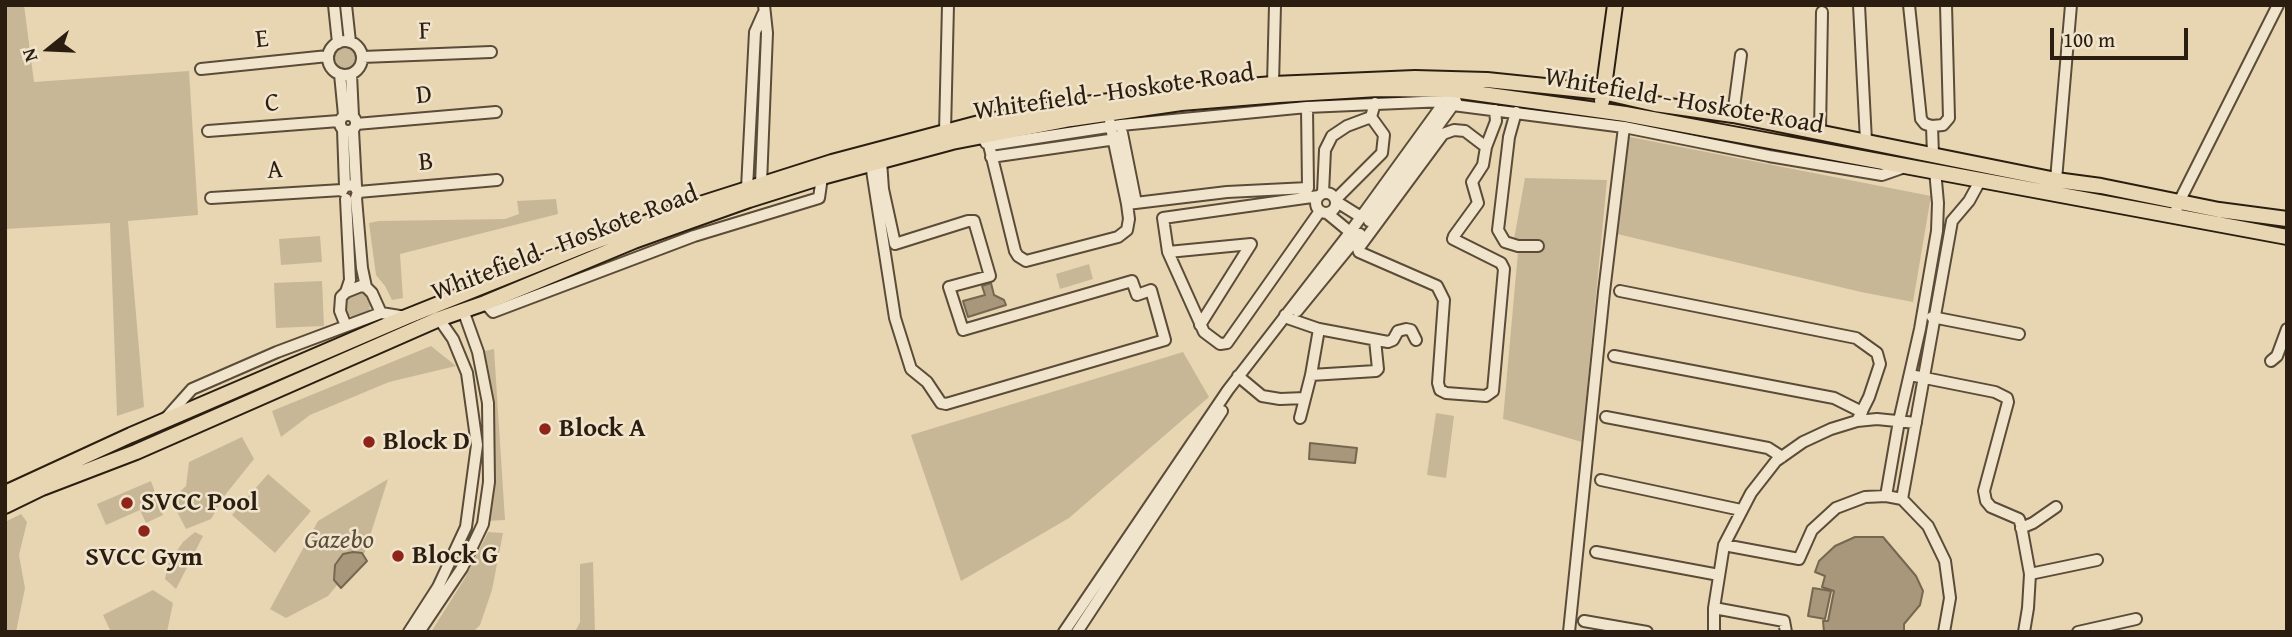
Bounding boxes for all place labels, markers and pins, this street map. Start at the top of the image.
place label: Block A [559,413,646,445]
marker: Block A [537,421,553,437]
place label: Block D [383,426,470,458]
marker: Block D [361,434,377,450]
place label: SVCC Pool [141,487,258,519]
marker: SVCC Pool [119,495,135,511]
marker: SVCC Gym [136,523,152,539]
place label: Block G [412,540,498,572]
place label: SVCC Gym [85,542,203,574]
marker: Block G [390,548,406,564]

